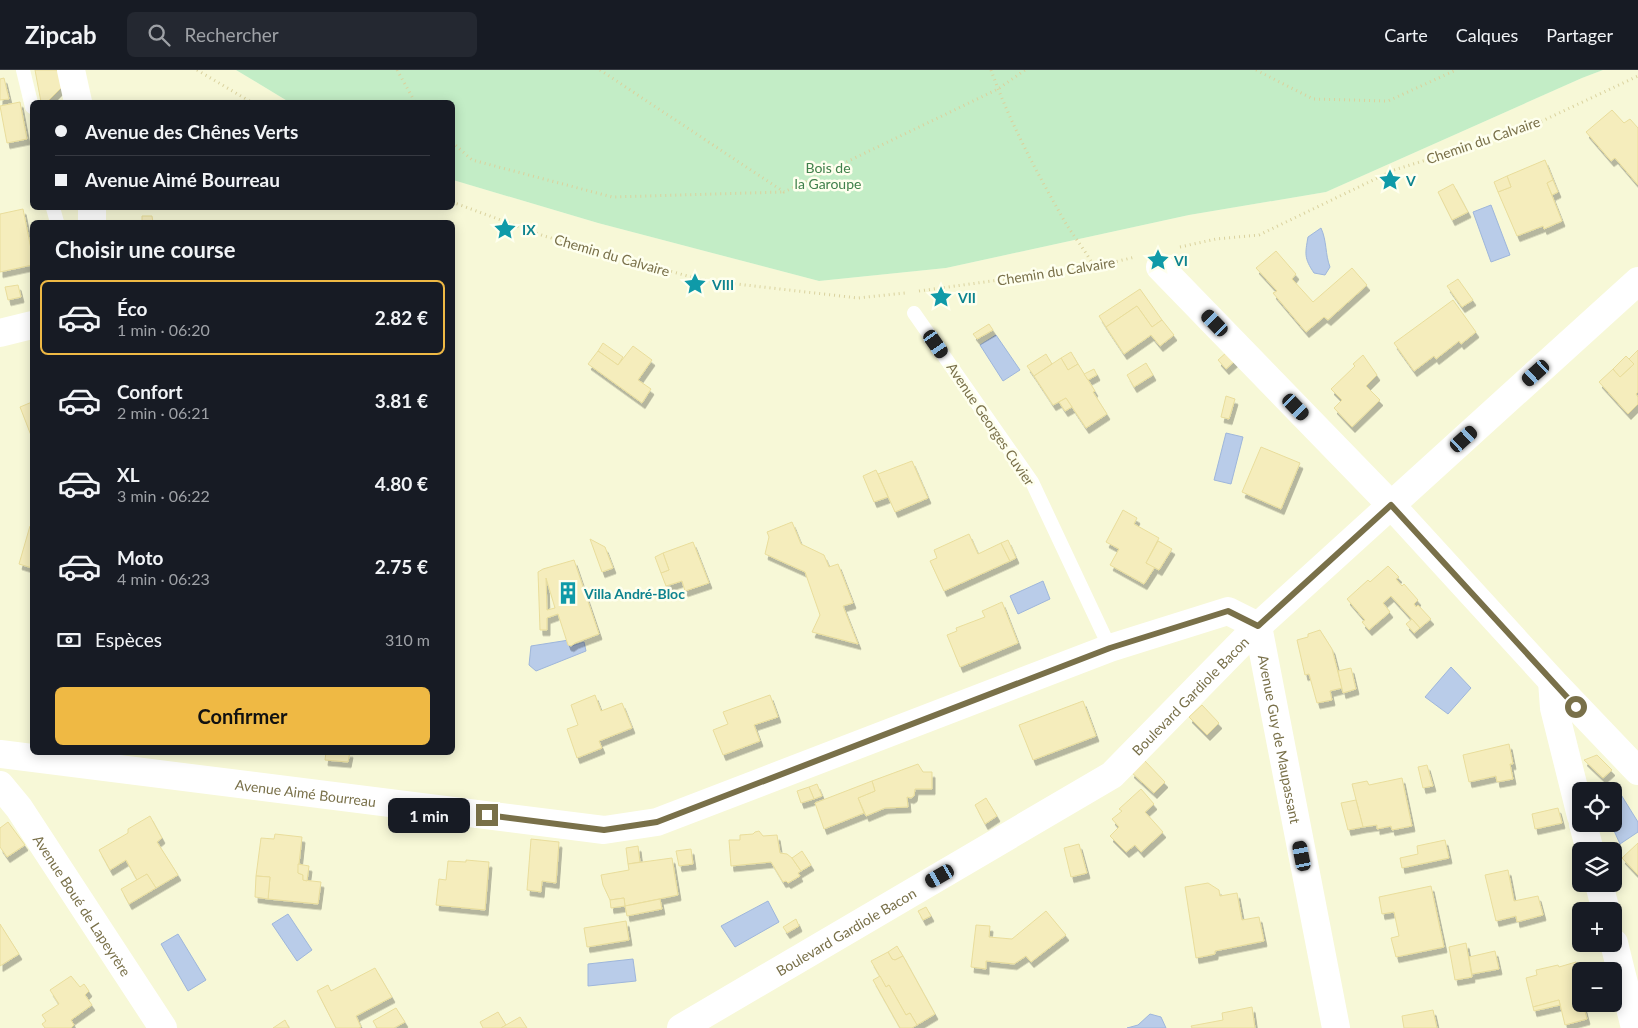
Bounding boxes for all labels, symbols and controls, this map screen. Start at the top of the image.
search box [127,12,477,57]
text: Zipcab [25,20,97,49]
icon: search [145,21,173,49]
text: Rechercher [185,23,279,46]
text: Carte [1384,24,1428,46]
text: Calques [1456,24,1518,46]
text: Partager [1546,24,1613,46]
street label: Chemin du Calvaire [1424,113,1542,167]
text: Avenue des Chênes Verts [85,120,298,143]
park label: Bois de la Garoupe [795,159,861,192]
place icon: V [1377,167,1403,193]
text: Avenue Aimé Bourreau [85,168,280,191]
place label: V [1405,172,1416,189]
place icon: IX [492,216,518,242]
place label: IX [522,221,536,238]
street label: Chemin du Calvaire [552,230,672,280]
text: Choisir une course [55,236,236,263]
place icon: VI [1145,247,1171,273]
place label: VI [1173,252,1188,269]
street label: Chemin du Calvaire [996,253,1116,289]
place icon: VIII [682,271,708,297]
place label: VIII [711,276,734,293]
place icon: VII [928,284,954,310]
place label: VII [957,289,976,306]
icon: car [57,295,102,340]
text: Éco [117,297,147,320]
text: 2.82 € [375,306,428,329]
car [1199,307,1230,339]
text: 1 min · 06:20 [117,320,210,339]
car [921,327,950,361]
car [1519,357,1552,389]
street label: Avenue Georges Cuvier [944,359,1038,489]
icon: car [57,378,102,423]
text: Confort [117,380,182,403]
text: 3.81 € [375,389,428,412]
car [1280,391,1311,423]
text: 2 min · 06:21 [117,403,210,422]
car [1447,423,1480,455]
icon: car [57,461,102,506]
text: XL [117,463,140,486]
text: 4.80 € [375,472,428,495]
text: 3 min · 06:22 [117,486,210,505]
icon: car [57,544,102,589]
text: Moto [117,546,163,569]
text: 2.75 € [375,555,428,578]
text: 4 min · 06:23 [117,569,210,588]
building icon: Villa André-Bloc [555,580,581,606]
place label: Villa André-Bloc [583,585,685,602]
icon: cash [55,626,83,654]
text: Espèces [95,628,162,651]
text: 310 m [385,630,430,649]
street label: Boulevard Gardiole Bacon [1128,633,1252,758]
street label: Avenue Guy de Maupassant [1255,653,1305,825]
button: Confirmer [55,687,430,745]
route start [1565,696,1587,718]
street label: Avenue Aimé Bourreau [234,775,377,810]
map controls [1572,782,1622,1012]
button: locate [1572,782,1622,832]
callout: 1 min [387,798,470,832]
route end [476,804,498,826]
text: 1 min [409,806,449,825]
street label: Avenue Boué de Lapeyrère [30,831,135,979]
car [1291,840,1312,872]
button: layers [1572,842,1622,892]
car [923,862,956,890]
street label: Boulevard Gardiole Bacon [773,884,919,979]
button: + [1572,902,1622,952]
button: − [1572,962,1622,1012]

